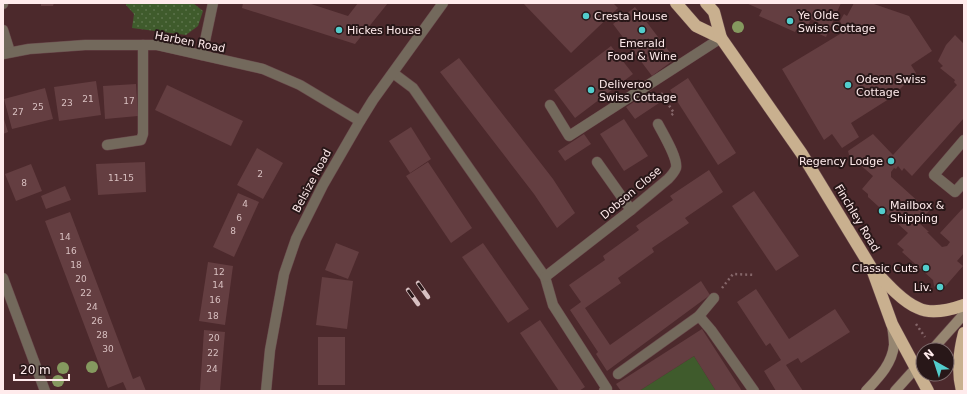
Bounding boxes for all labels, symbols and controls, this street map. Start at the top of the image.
place label: Ye Olde Swiss Cottage [797,9,876,35]
place label: Cresta House [594,10,668,23]
marker: Cresta House [581,11,591,21]
marker: Ye Olde Swiss Cottage [785,16,795,26]
place label: Hickes House [347,24,421,37]
marker: Hickes House [334,25,344,35]
marker: Emerald Food & Wine [637,25,647,35]
street label: Harben Road [154,29,226,55]
place label: Emerald Food & Wine [607,37,677,63]
place label: Odeon Swiss Cottage [856,73,926,99]
place label: Deliveroo Swiss Cottage [599,78,677,104]
marker: Odeon Swiss Cottage [843,80,853,90]
marker: Deliveroo Swiss Cottage [586,85,596,95]
house number: 21 [82,94,94,104]
house number: 17 [123,96,135,106]
house number: 23 [61,98,73,108]
house number: 25 [32,102,44,112]
house number: 27 [12,107,24,117]
street label: Belsize Road [290,147,334,215]
place label: Regency Lodge [799,155,883,168]
marker: Regency Lodge [886,156,896,166]
street label: Dobson Close [598,164,664,222]
house number: 2 [257,169,263,179]
house number: 11-15 [108,173,134,183]
house number: 8 [21,178,27,188]
street label: Finchley Road [832,182,882,254]
house number: 4 [242,199,248,209]
place label: Mailbox & Shipping [890,199,945,225]
marker: Mailbox & Shipping [877,206,887,216]
house number: 6 [236,213,242,223]
house number: 8 [230,226,236,236]
house number: 14 [59,232,71,242]
house number: 16 [65,246,77,256]
house number: 18 [70,260,82,270]
place label: Classic Cuts [852,262,918,275]
marker: Classic Cuts [921,263,931,273]
house number: 12 [213,267,225,277]
house number: 20 [75,274,87,284]
house number: 14 [212,280,224,290]
place label: Liv. [914,281,932,294]
marker: Liv. [935,282,945,292]
house number: 22 [80,288,92,298]
house number: 16 [209,295,221,305]
house number: 24 [86,302,98,312]
house number: 18 [207,311,219,321]
house number: 26 [91,316,103,326]
house number: 28 [96,330,108,340]
house number: 20 [208,333,220,343]
north arrow [915,342,955,382]
house number: 30 [102,344,114,354]
text: N [921,347,937,363]
house number: 22 [207,348,219,358]
scale bar [14,356,69,382]
text: 20 m [20,363,51,377]
house number: 24 [206,364,218,374]

